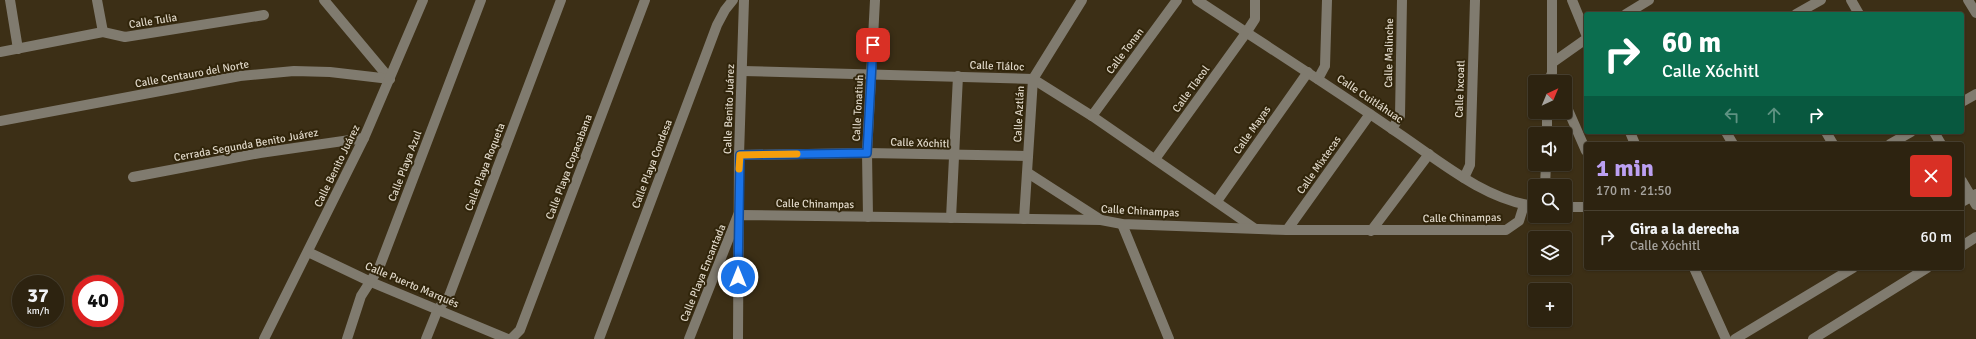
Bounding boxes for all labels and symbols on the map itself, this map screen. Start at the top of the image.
street label: Calle Tulia [128,11,178,31]
street label: Calle Malinche [1382,18,1396,88]
street label: Calle Tonan [1104,25,1146,77]
pin [856,28,890,62]
street label: Calle Centauro del Norte [134,58,250,90]
street label: Calle Tláloc [970,59,1024,73]
street label: Calle Ixcoatl [1452,60,1468,118]
street label: Calle Tlacol [1170,63,1212,115]
street label: Calle Benito Juárez [721,64,737,154]
street label: Calle Cuitláhuac [1334,72,1406,126]
street label: Calle Tonatiuh [850,74,866,142]
north arrow [1528,75,1572,119]
street label: Calle Aztlán [1011,85,1027,143]
street label: Calle Mayas [1231,103,1273,157]
street label: Calle Playa Copacabana [543,112,595,221]
street label: Calle Playa Condesa [629,117,675,210]
street label: Calle Playa Roqueta [462,121,508,213]
street label: Calle Benito Juárez [311,123,363,209]
street label: Cerrada Segunda Benito Juárez [173,126,319,164]
street label: Calle Playa Azul [385,129,425,203]
street label: Calle Mixtecas [1294,133,1344,197]
street label: Calle Xóchitl [890,135,950,151]
street label: Calle Chinampas [776,197,855,211]
street label: Calle Chinampas [1100,202,1180,220]
street label: Calle Chinampas [1423,211,1502,225]
street label: Calle Playa Encantada [677,222,729,324]
position arrow [717,256,759,298]
street label: Calle Puerto Marqués [363,259,461,311]
speed limit sign: 40 [72,275,124,327]

